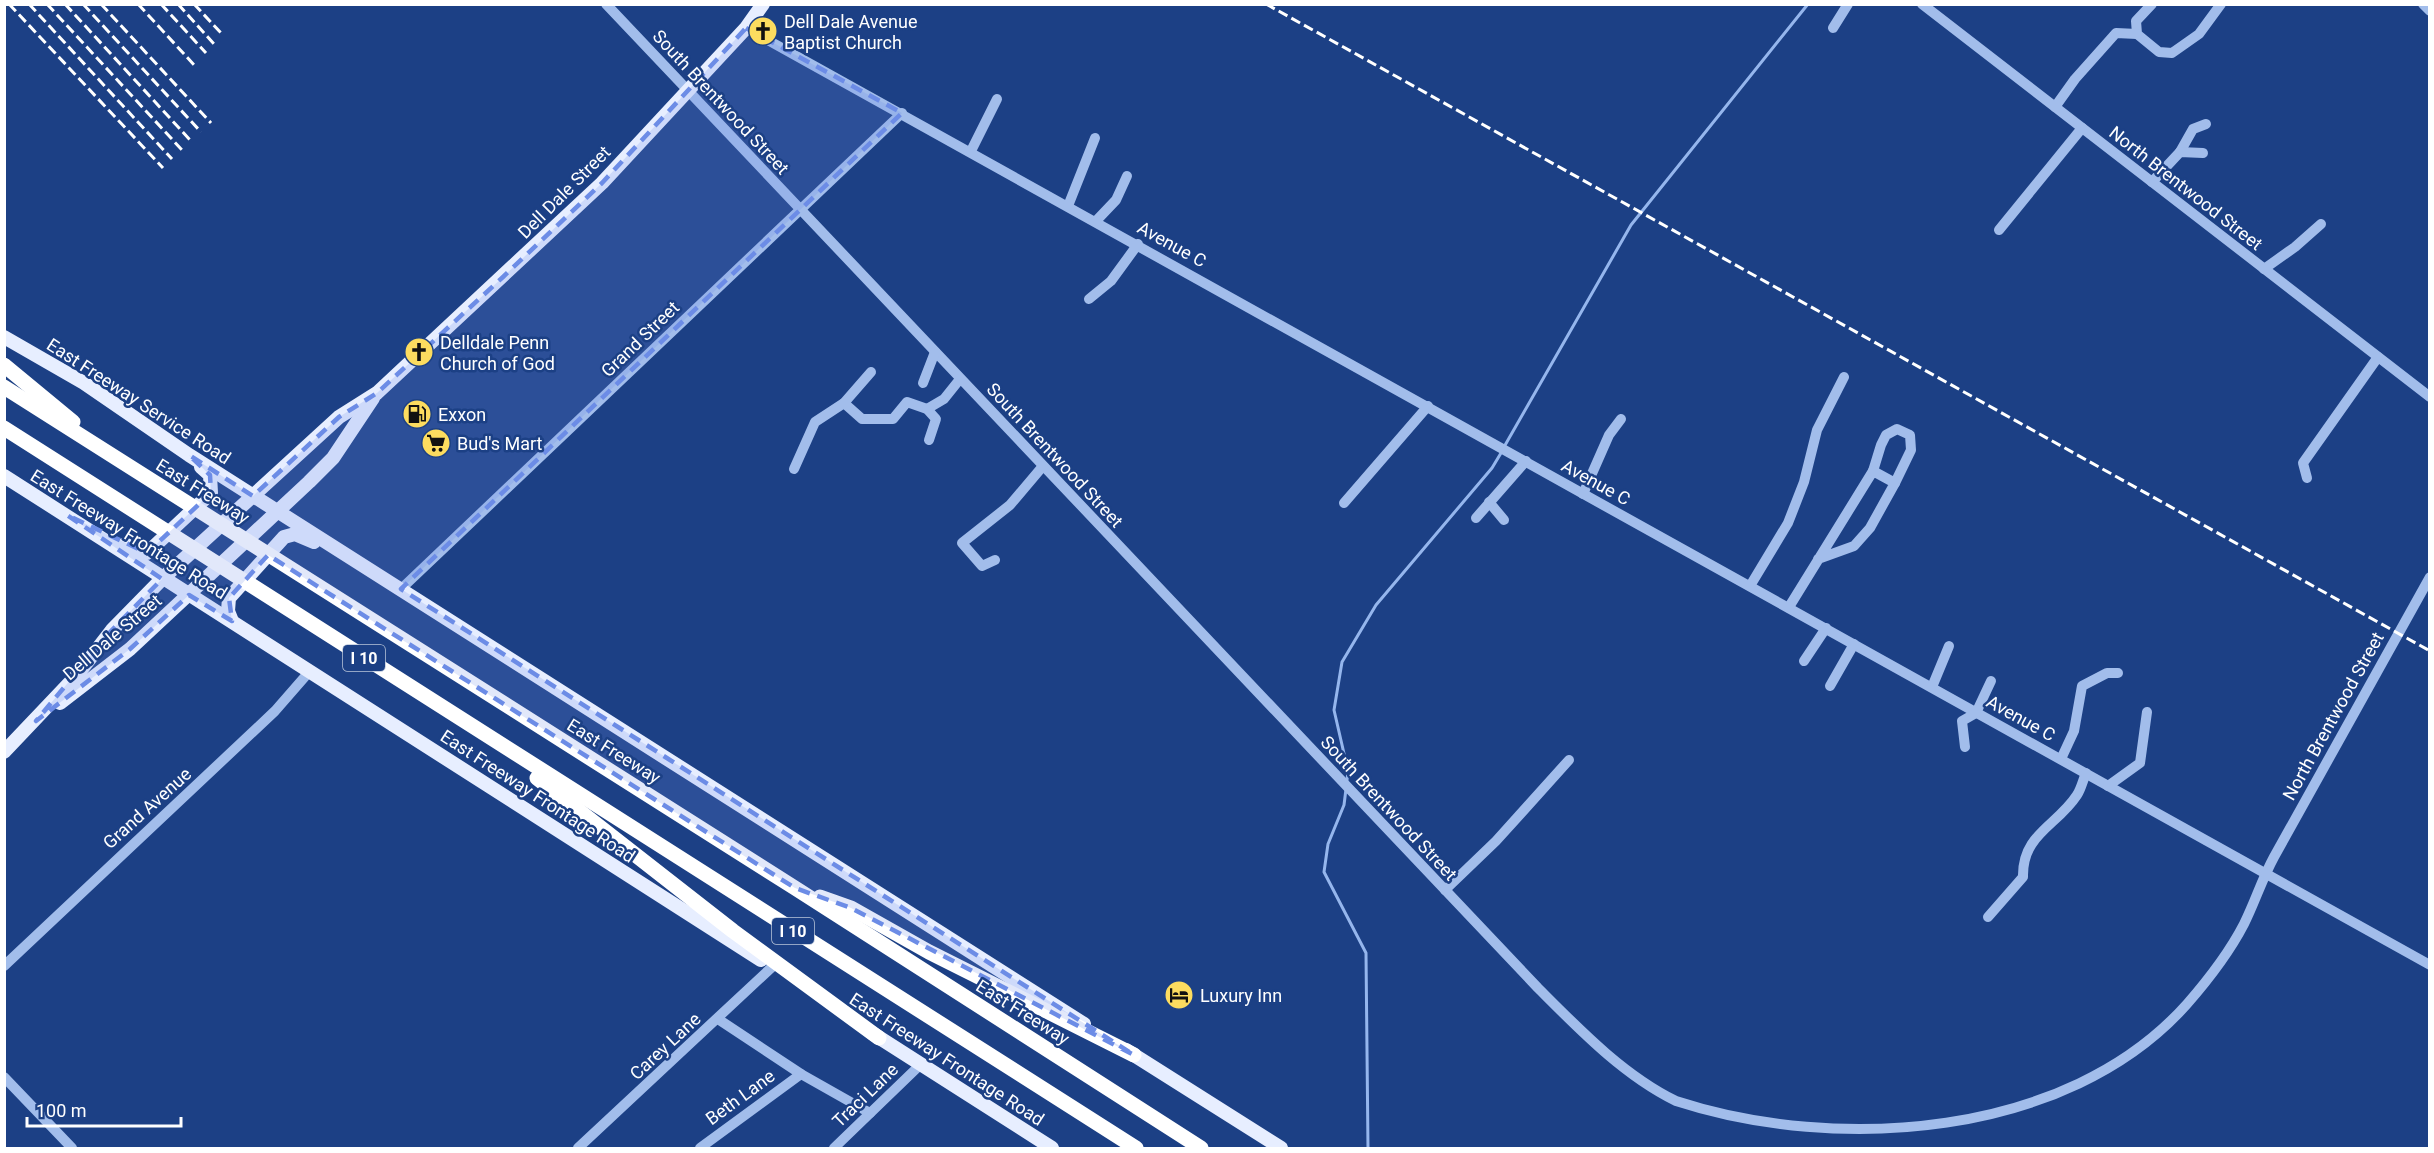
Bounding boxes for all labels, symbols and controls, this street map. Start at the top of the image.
place label: Dell Dale Avenue Baptist Church [784,11,917,53]
church icon: Dell Dale Avenue Baptist Church [747,15,779,47]
street label: South Brentwood Street [649,25,793,179]
street label: North Brentwood Street [2105,122,2267,254]
street label: Dell Dale Street [513,141,615,243]
street label: Avenue C [1134,217,1210,271]
street label: Grand Street [597,297,683,381]
place label: Delldale Penn Church of God [440,332,555,374]
street label: East Freeway Service Road [43,334,235,468]
church icon: Delldale Penn Church of God [403,336,435,368]
street label: South Brentwood Street [983,378,1127,532]
fuel station icon: Exxon [401,398,433,430]
place label: Exxon [438,404,486,425]
supermarket icon: Bud's Mart [420,427,452,459]
place label: Bud's Mart [457,433,543,454]
street label: East Freeway [152,454,254,528]
street label: Avenue C [1558,455,1634,509]
street label: East Freeway Frontage Road [27,465,231,603]
street label: Dell Dale Street [58,590,166,684]
street label: North Brentwood Street [2278,628,2388,804]
road number: I 10 [343,645,385,671]
street label: Avenue C [1983,691,2059,745]
street label: East Freeway [563,714,665,788]
street label: East Freeway Frontage Road [437,725,639,867]
street label: South Brentwood Street [1317,731,1461,885]
street label: Grand Avenue [99,763,195,853]
road number: I 10 [772,918,814,944]
street label: East Freeway [972,975,1074,1049]
hotel icon: Luxury Inn [1163,979,1195,1011]
place label: Luxury Inn [1200,985,1282,1006]
street label: East Freeway Frontage Road [846,988,1048,1130]
street label: Carey Lane [625,1008,705,1084]
street label: Traci Lane [828,1059,902,1131]
street label: Beth Lane [701,1065,779,1129]
scale bar [27,1090,182,1128]
text: 100 m [36,1100,87,1121]

